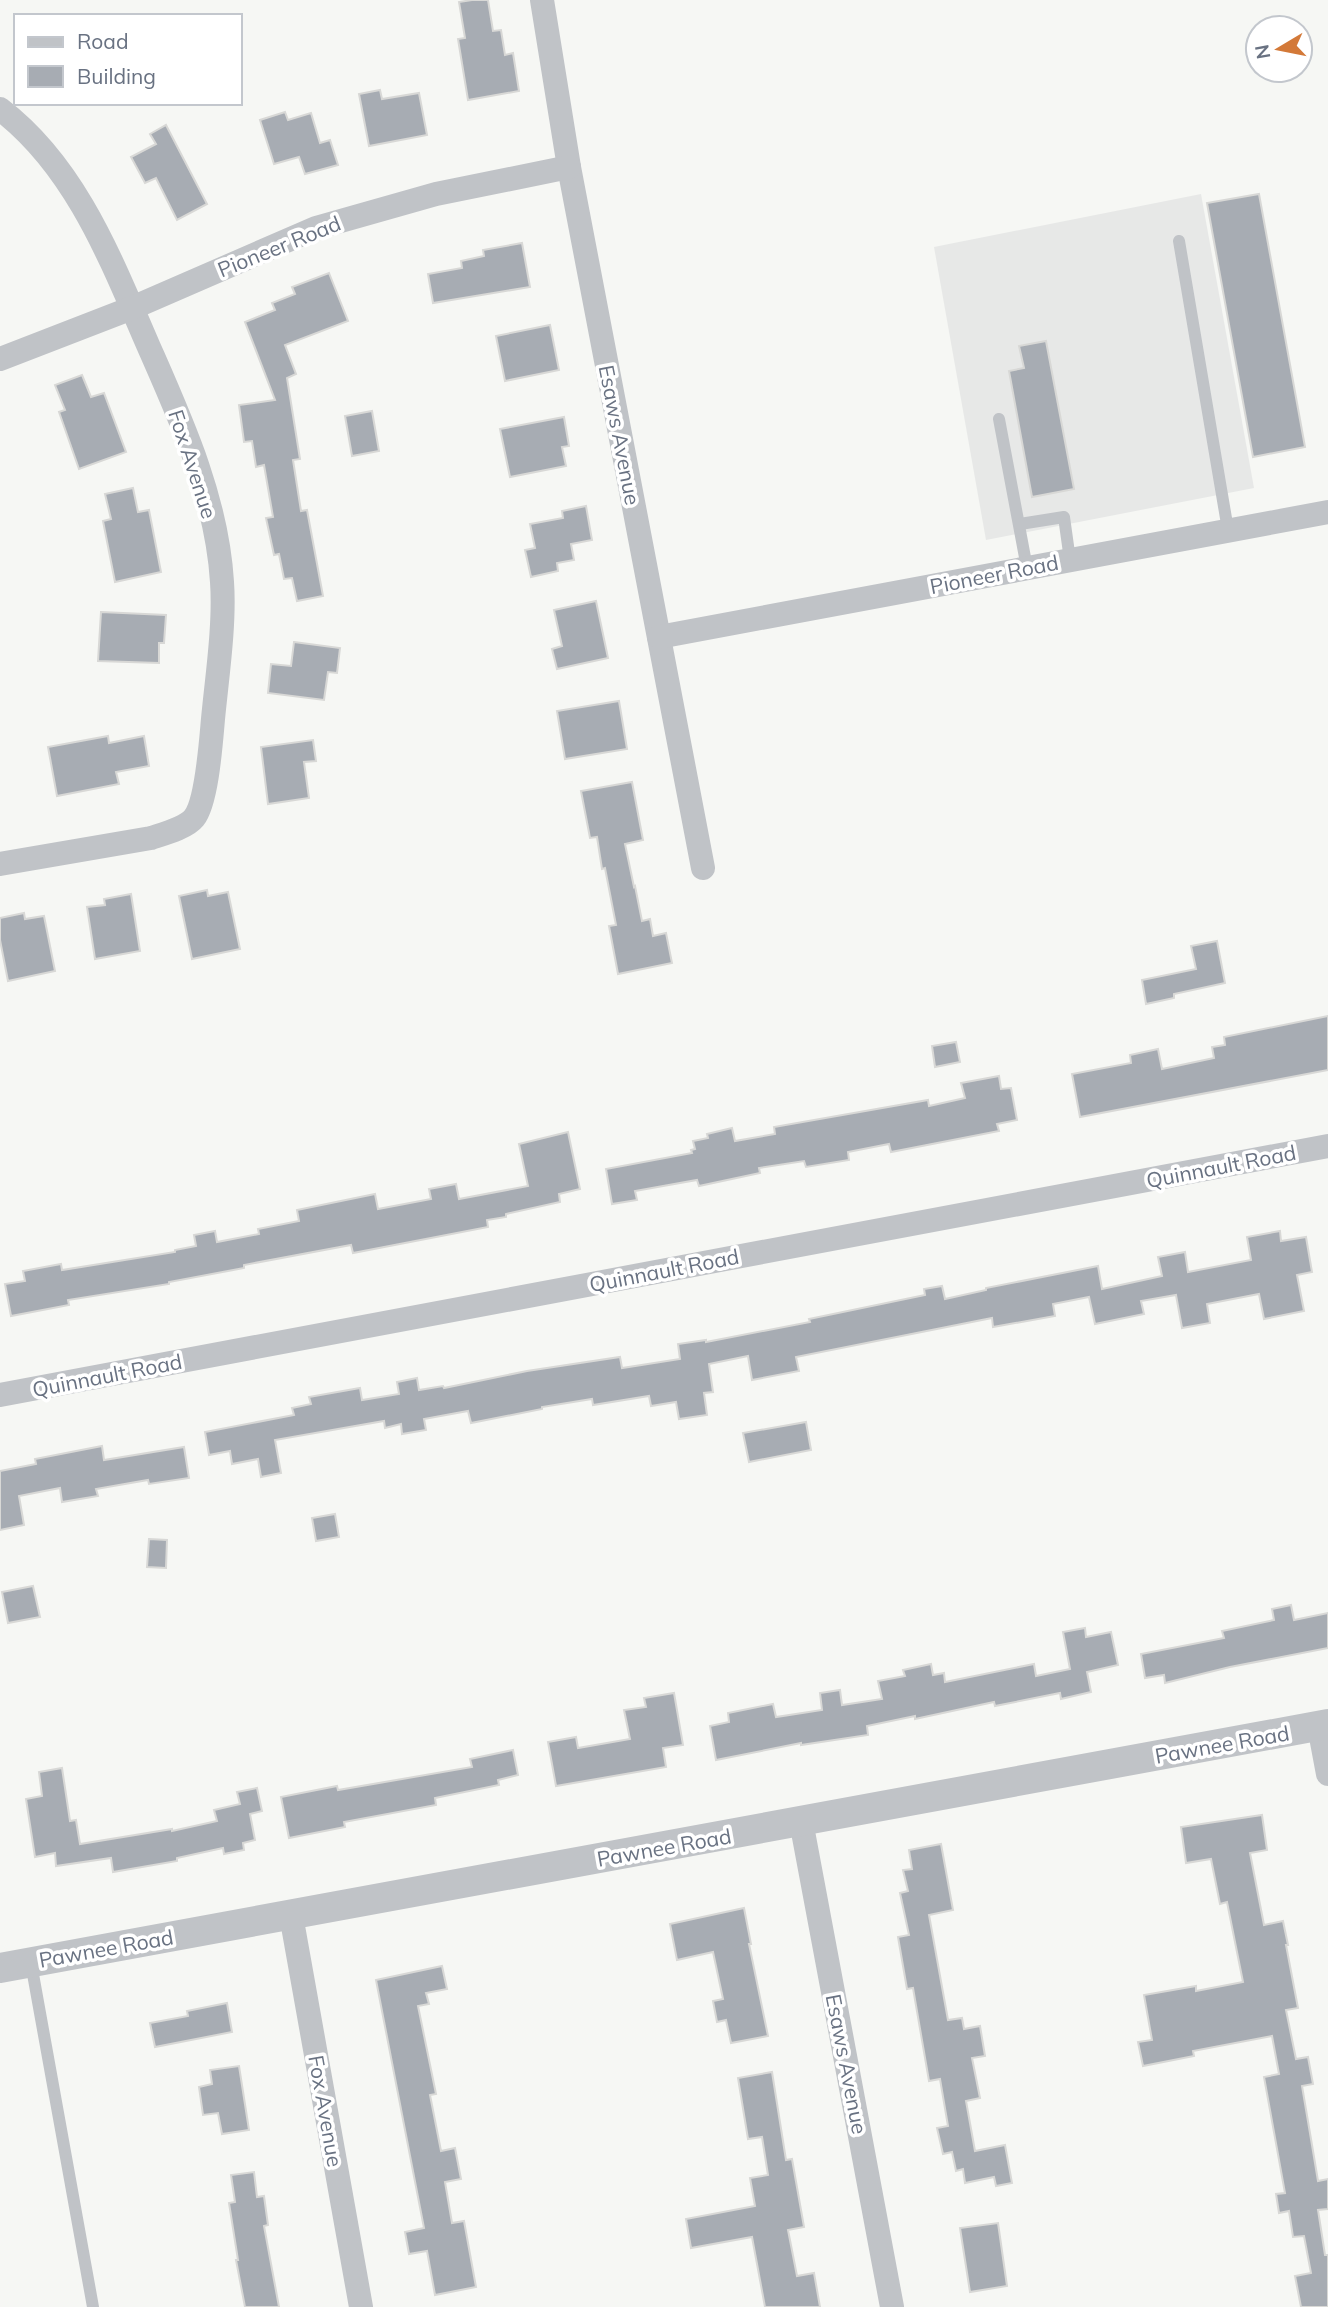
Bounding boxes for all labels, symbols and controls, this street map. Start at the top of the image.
legend [14,14,242,105]
north arrow [1244,14,1314,84]
text: Road [77,28,128,54]
text: N [1249,43,1275,61]
text: Building [77,63,156,89]
street label: Pioneer Road [214,210,344,282]
street label: Esaws Avenue [594,363,646,507]
street label: Fox Avenue [163,406,223,522]
street label: Pioneer Road [928,549,1060,599]
street label: Quinnault Road [1144,1139,1298,1193]
street label: Quinnault Road [587,1243,741,1297]
street label: Quinnault Road [30,1348,184,1402]
street label: Pawnee Road [1153,1719,1291,1769]
street label: Pawnee Road [595,1822,733,1872]
street label: Pawnee Road [37,1923,175,1973]
street label: Esaws Avenue [821,1992,873,2136]
street label: Fox Avenue [303,2053,349,2169]

